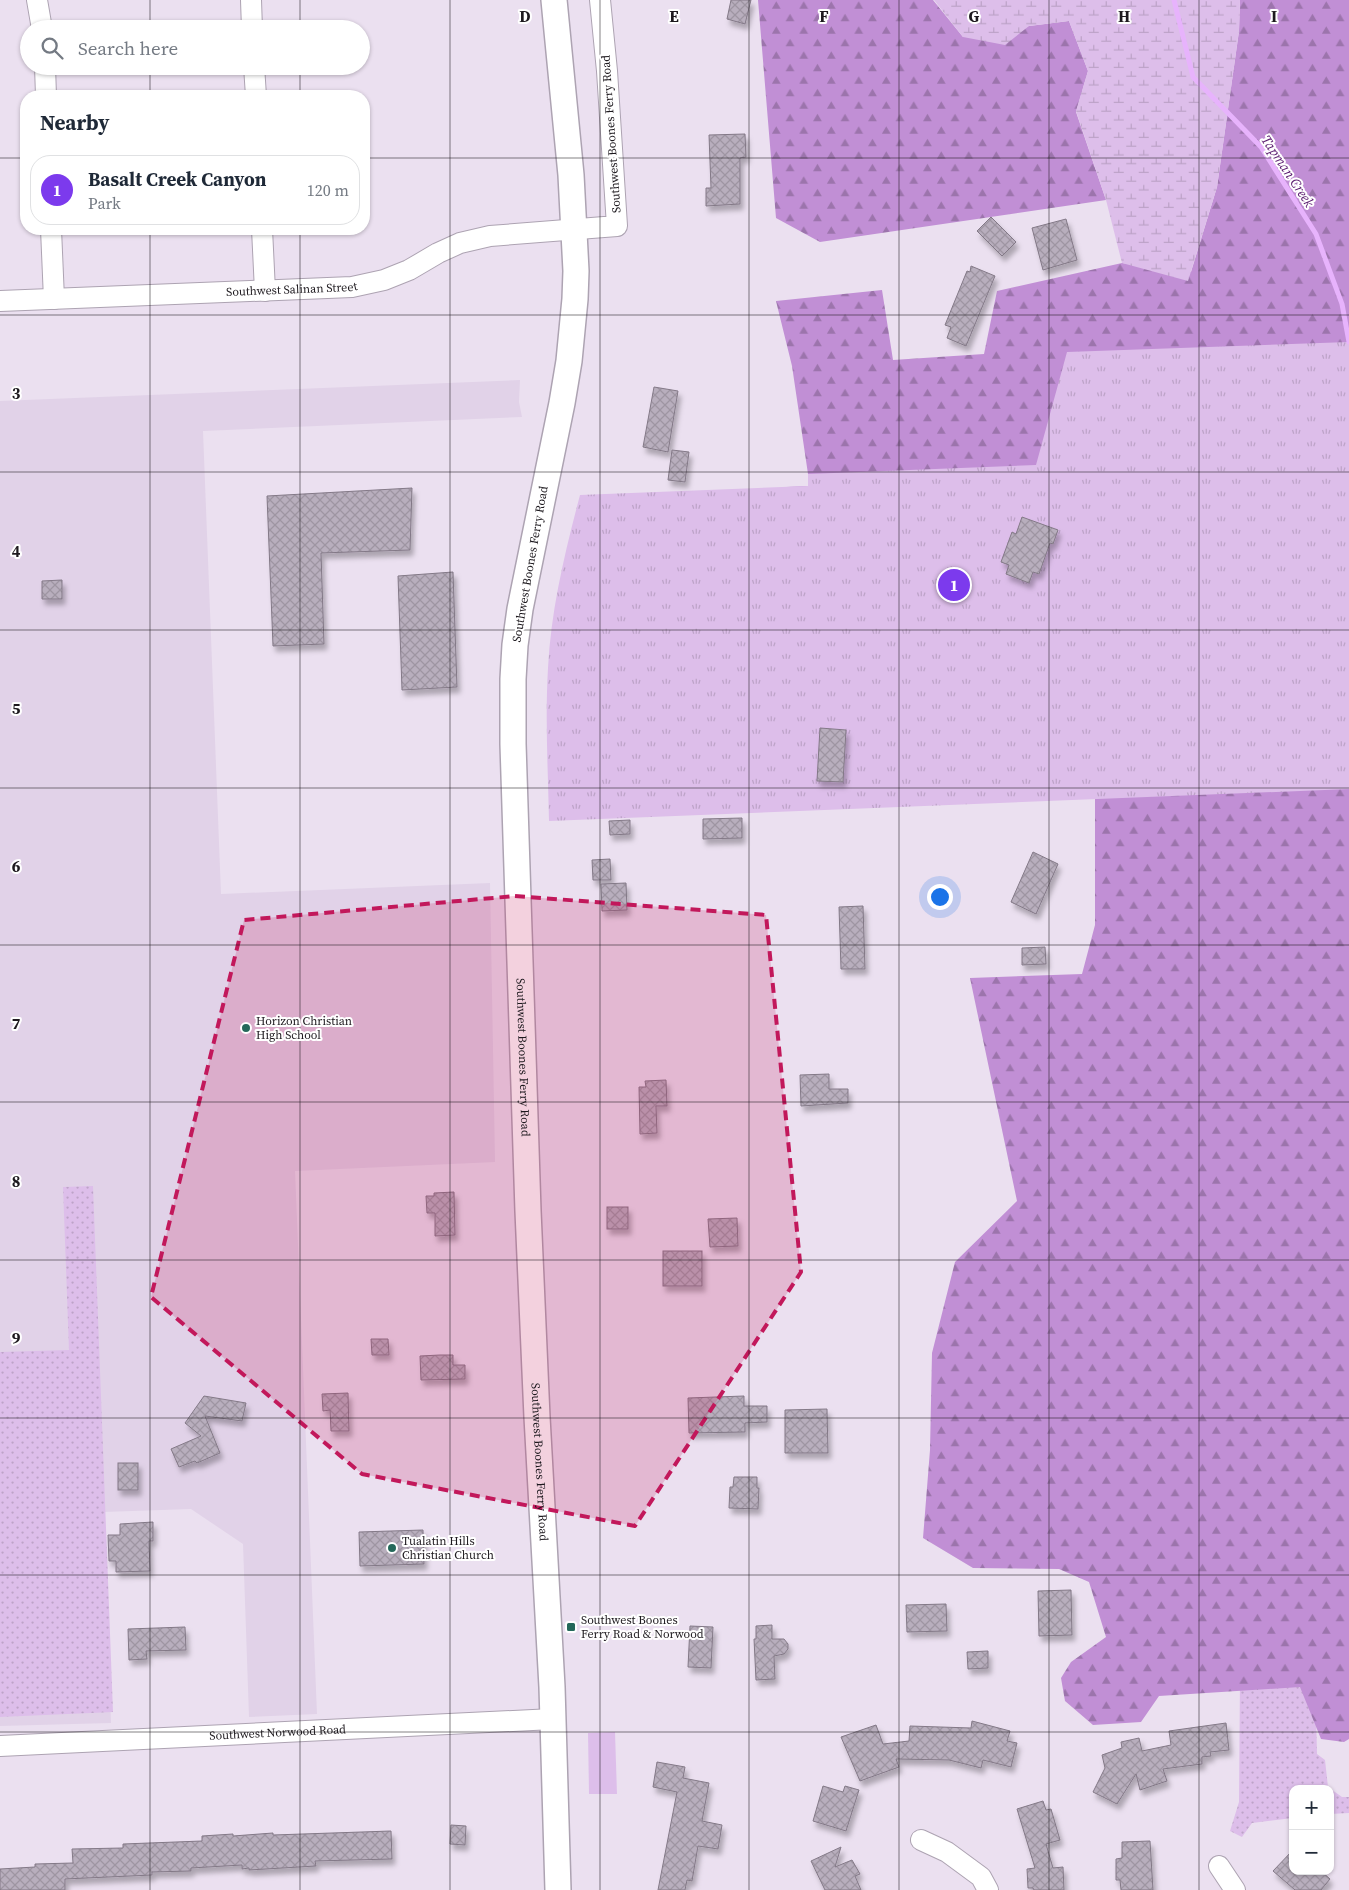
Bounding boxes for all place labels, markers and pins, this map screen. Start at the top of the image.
pin: 1 [938,566,970,604]
place label: Horizon Christian High School [256,1013,352,1043]
marker: Horizon Christian High School [240,1022,252,1034]
place label: Tualatin Hills Christian Church [402,1533,494,1563]
marker: Tualatin Hills Christian Church [386,1542,398,1554]
place label: Southwest Boones Ferry Road & Norwood [581,1612,704,1642]
marker: Southwest Boones Ferry Road & Norwood [565,1621,577,1633]

